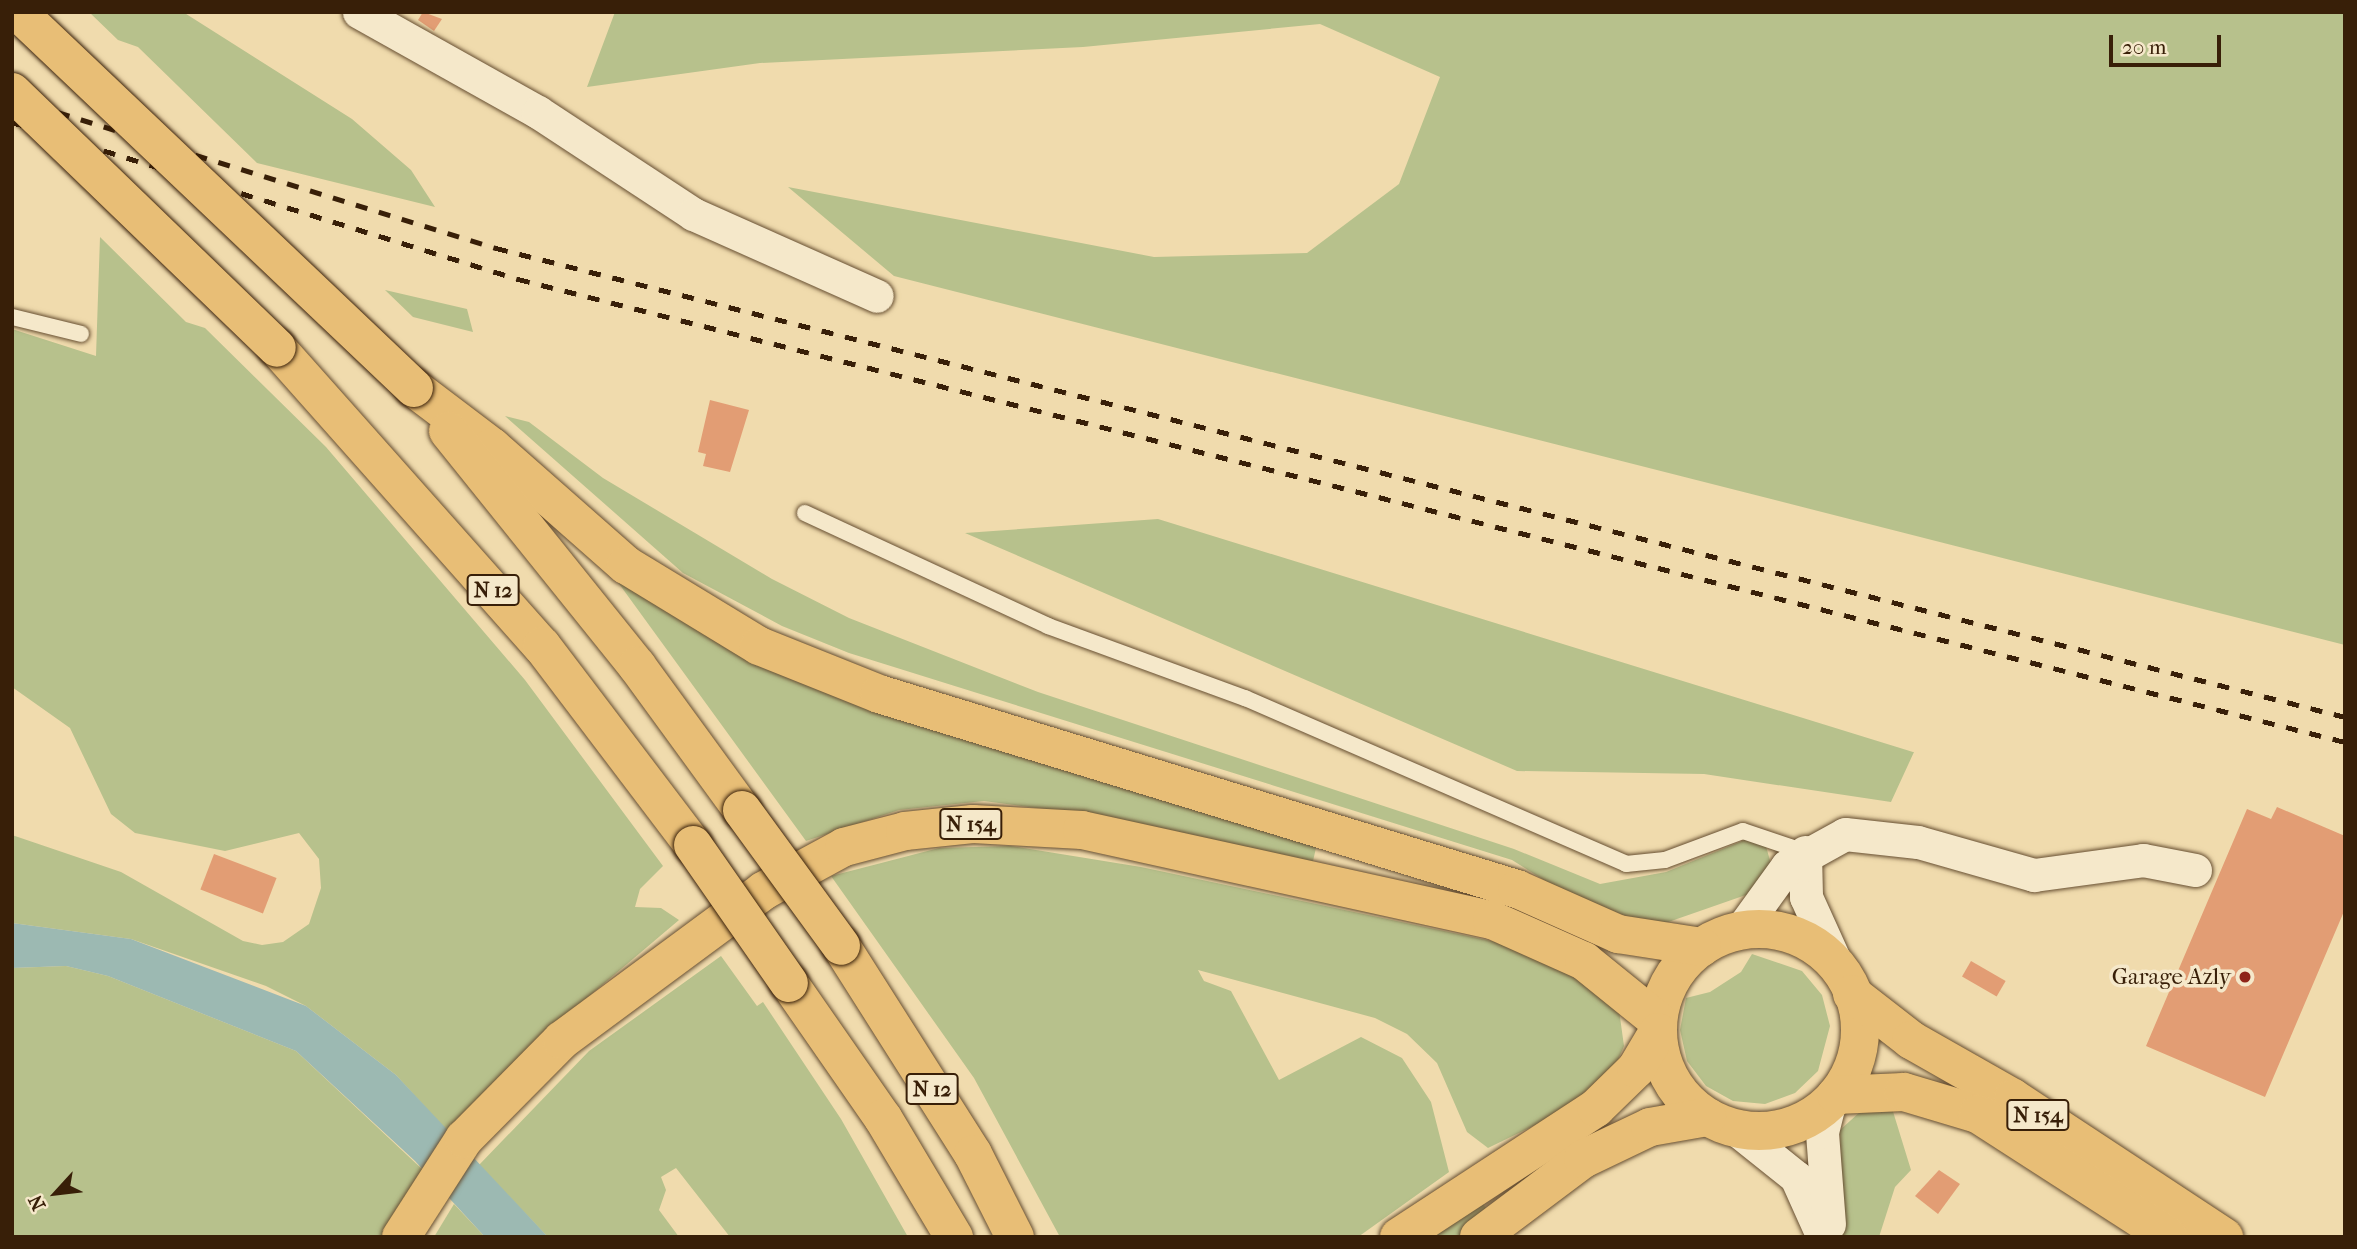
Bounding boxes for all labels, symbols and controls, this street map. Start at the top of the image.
scale bar [2112,21,2224,65]
text: 20 m [2122,35,2166,59]
road number: N 12 [465,572,521,608]
road number: N 154 [938,806,1004,842]
place label: Garage Azly [2112,963,2231,991]
marker: Garage Azly [2237,969,2253,985]
road number: N 12 [904,1072,960,1106]
road number: N 154 [2005,1098,2071,1132]
north arrow [21,1158,91,1228]
text: N [24,1191,50,1214]

